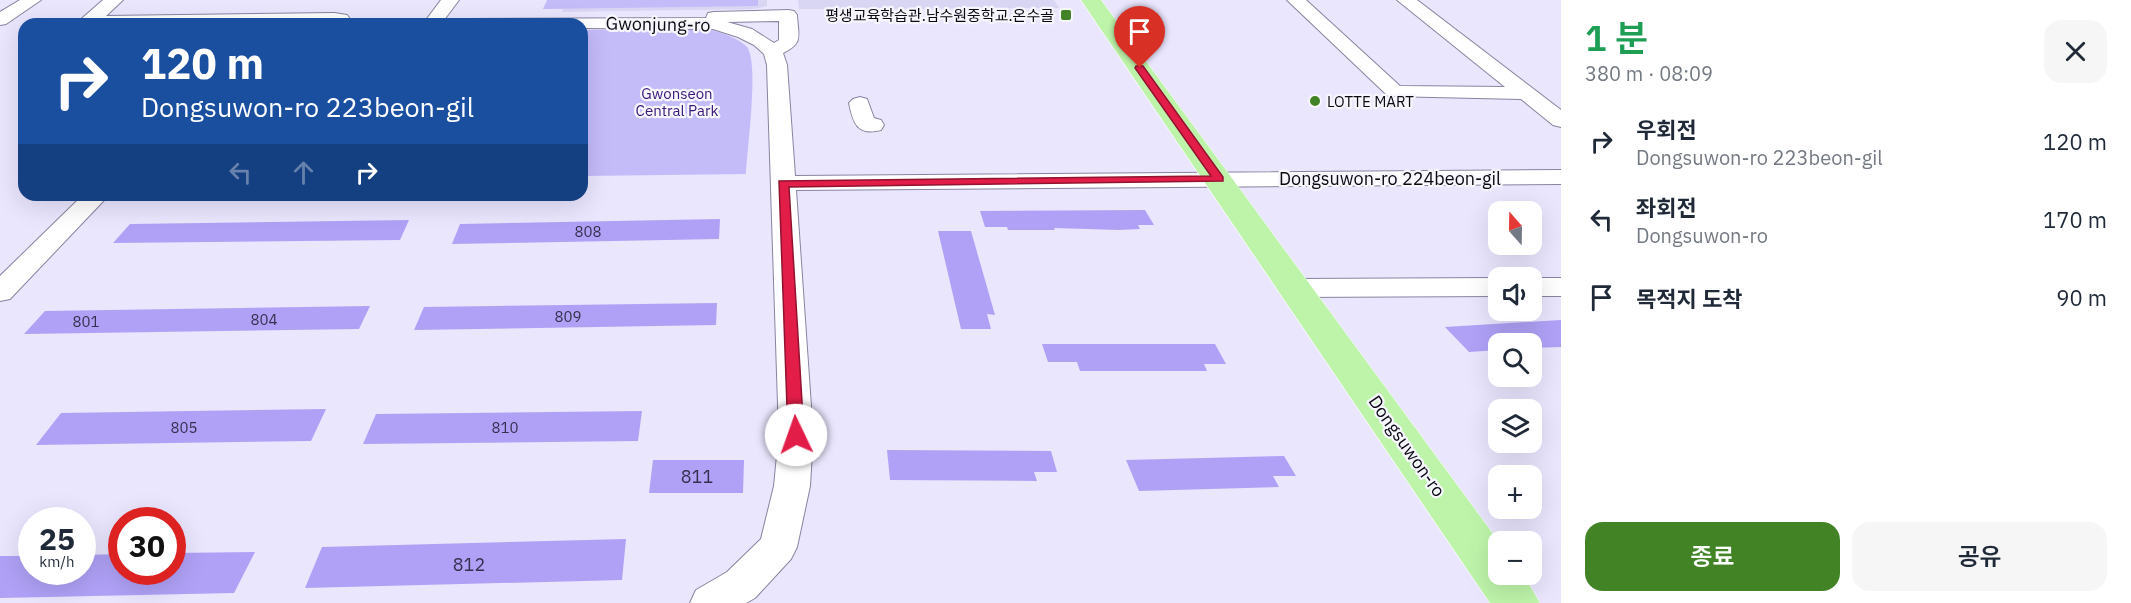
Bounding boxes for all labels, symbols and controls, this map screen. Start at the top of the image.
place label: 평생교육학습관.남수원중학교.온수골 [825,6,1054,25]
pin [1114,6,1165,68]
marker: 평생교육학습관.남수원중학교.온수골 [1059,8,1073,22]
street label: Gwonjung-ro [605,12,711,36]
text: 1 분 [1585,14,1648,61]
icon: arrive [1123,15,1156,48]
button: close [2044,20,2107,83]
text: 120 m [141,36,264,91]
icon: right [42,42,120,120]
text: 380 m · 08:09 [1585,60,1713,87]
park label: Gwonseon Central Park [636,84,718,120]
text: Dongsuwon-ro 223beon-gil [141,89,474,124]
place label: LOTTE MART [1327,92,1414,111]
marker: LOTTE MART [1308,94,1322,108]
text: 우회전 [1636,115,1697,144]
icon: right [1585,125,1618,158]
text: 120 m [2043,127,2107,156]
text: Dongsuwon-ro 223beon-gil [1636,144,1883,171]
icon: left [224,156,257,189]
icon: ahead [287,156,320,189]
icon: right [350,156,383,189]
street label: Dongsuwon-ro 224beon-gil [1279,167,1501,190]
text: 좌회전 [1636,193,1697,222]
north arrow [1488,201,1542,255]
map controls [1488,201,1542,585]
icon: left [1585,203,1618,236]
text: 170 m [2043,205,2107,234]
house number: 808 [574,222,602,241]
text: Dongsuwon-ro [1636,222,1768,249]
button: sound [1488,267,1542,321]
icon: arrive [1585,281,1618,314]
text: 90 m [2056,283,2107,312]
text: 목적지 도착 [1636,284,1742,313]
house number: 809 [554,307,582,326]
house number: 804 [250,310,278,329]
house number: 801 [72,312,100,331]
button: search [1488,333,1542,387]
street label: Dongsuwon-ro [1364,391,1450,501]
button: layers [1488,399,1542,453]
position arrow [764,403,828,467]
house number: 805 [170,418,198,437]
house number: 810 [491,418,519,437]
house number: 811 [681,465,713,488]
button: + [1488,465,1542,519]
speed limit sign: 30 [108,507,186,585]
text: 25 [39,519,75,558]
button: 종료 [1585,522,1840,591]
button: 공유 [1852,522,2107,591]
button: − [1488,531,1542,585]
text: km/h [39,552,75,571]
house number: 812 [453,553,485,576]

